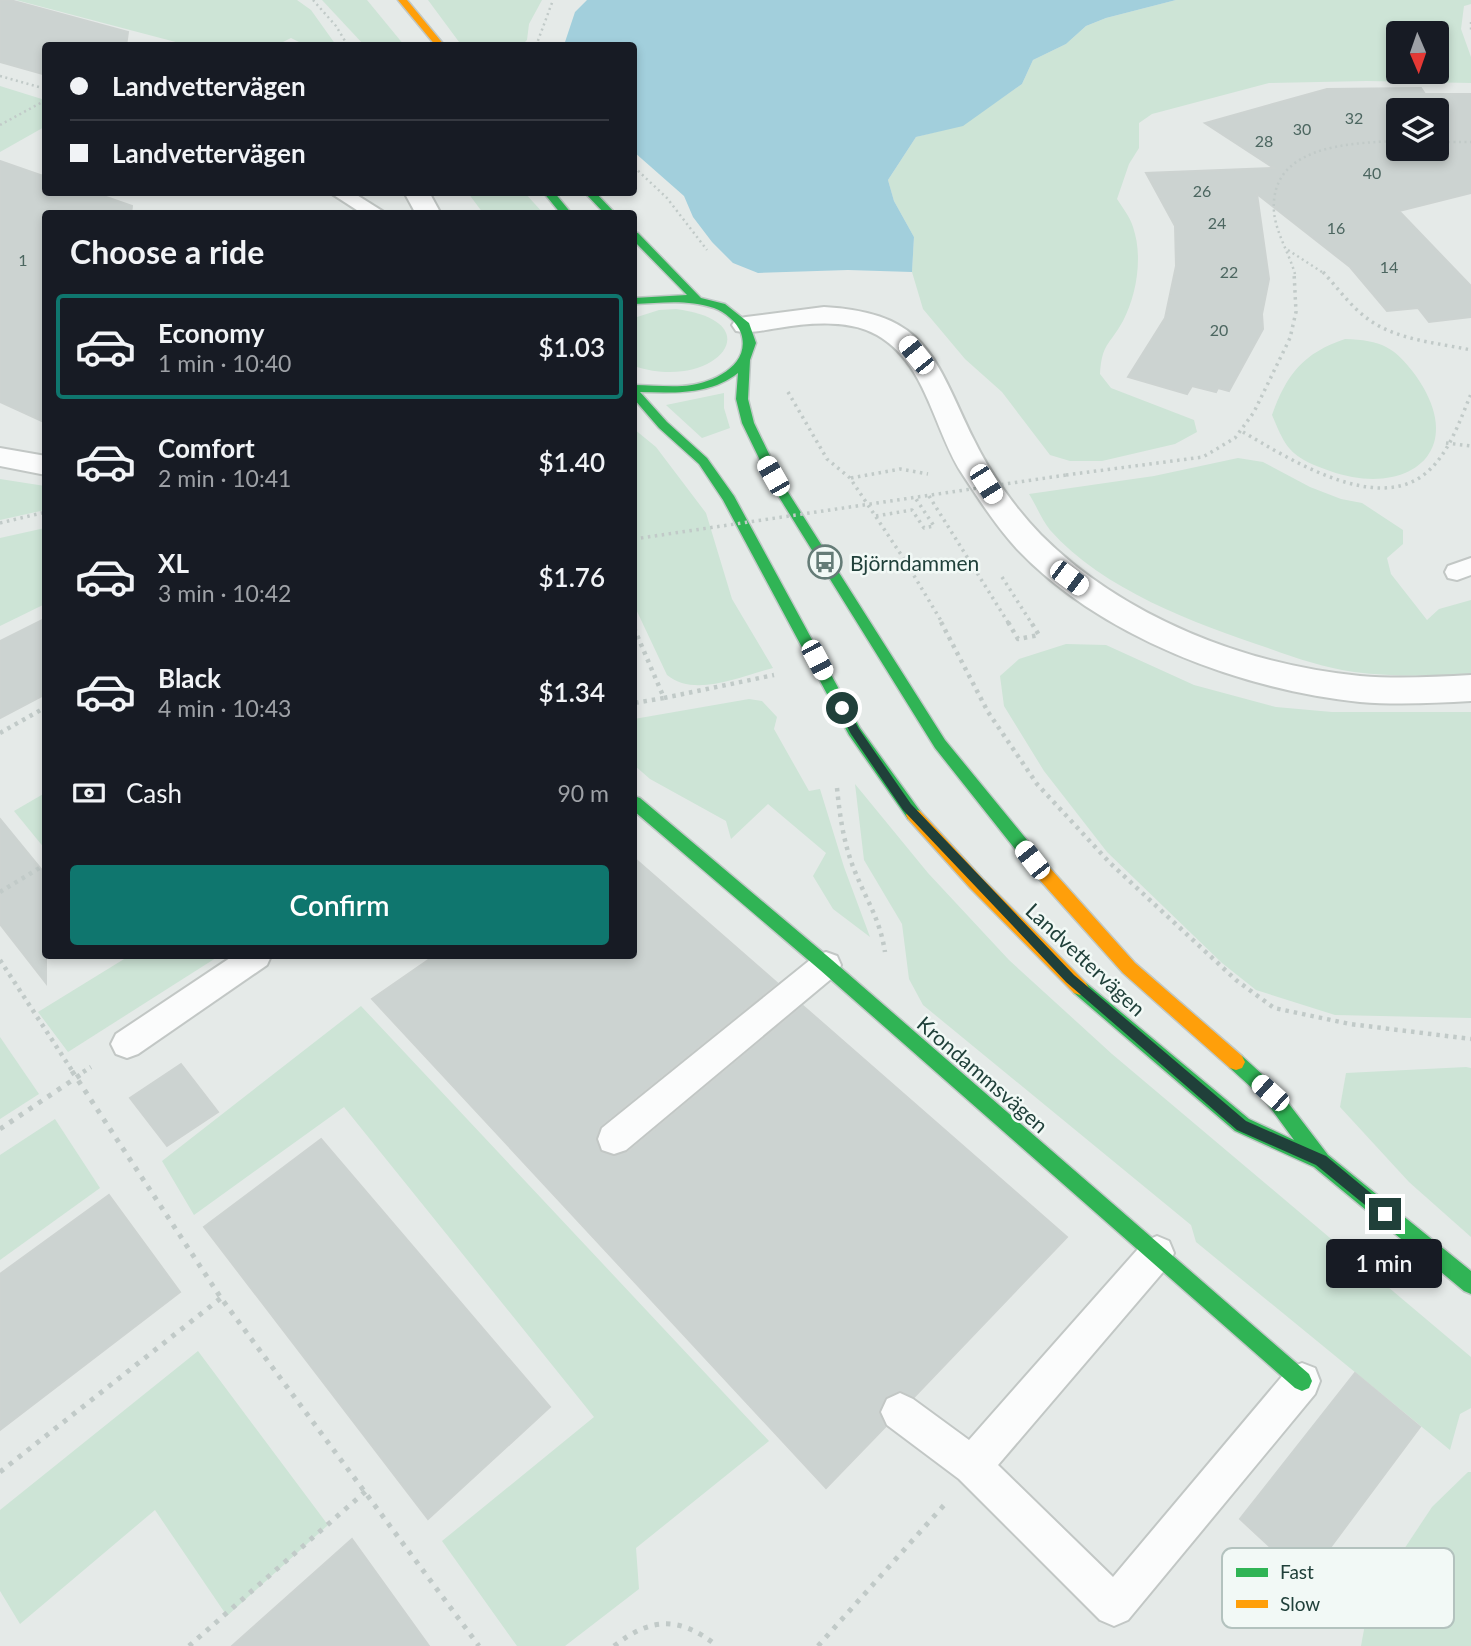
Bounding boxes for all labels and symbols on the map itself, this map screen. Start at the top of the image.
north arrow [1386,21,1449,84]
house number: 32 [1345,108,1363,127]
house number: 30 [1293,119,1311,138]
house number: 28 [1255,131,1273,150]
house number: 40 [1363,163,1381,182]
house number: 26 [1193,181,1211,200]
house number: 24 [1208,213,1226,232]
house number: 16 [1327,218,1345,237]
house number: 1 [18,250,28,269]
house number: 14 [1380,257,1398,276]
house number: 22 [1220,262,1238,281]
house number: 20 [1210,320,1228,339]
car [895,332,938,378]
car [754,453,793,499]
car [966,461,1007,507]
bus stop icon: Björndammen [806,543,844,581]
place label: Björndammen [850,550,979,575]
car [1046,557,1093,599]
car [798,637,837,683]
route start [826,692,858,724]
car [1011,837,1054,883]
street label: Landvettervägen [1021,897,1151,1021]
street label: Krondammsvägen [913,1010,1053,1138]
car [1248,1071,1293,1115]
route end [1369,1198,1401,1230]
callout: 1 min [1327,1238,1443,1288]
legend [1222,1548,1454,1628]
text: Fast [1280,1560,1314,1583]
text: Slow [1280,1592,1320,1615]

